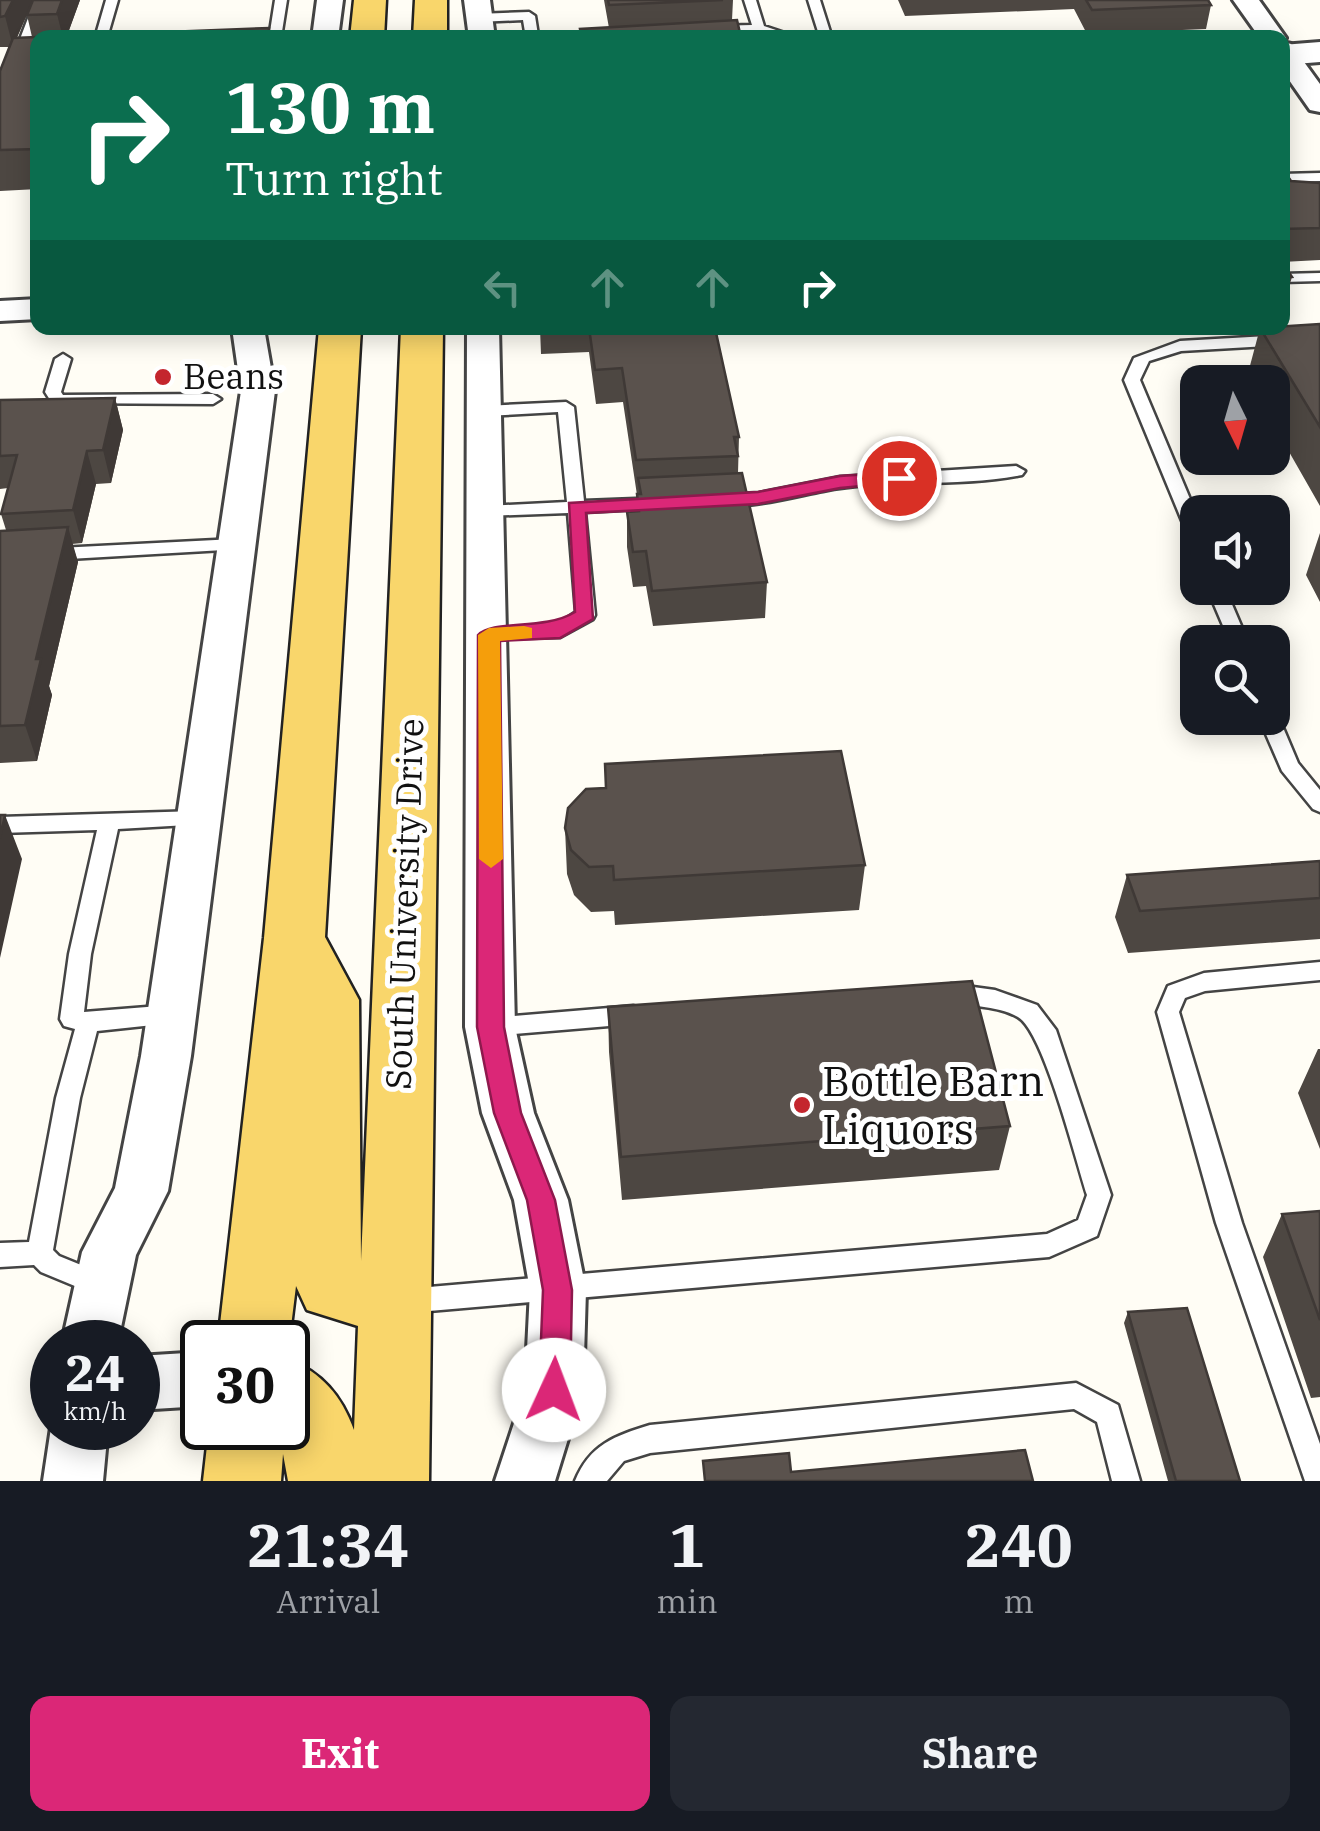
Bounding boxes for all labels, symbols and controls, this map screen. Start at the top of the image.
text: 130 m [225,61,435,152]
icon: right [60,70,190,200]
text: Turn right [225,149,443,207]
icon: left [475,260,530,315]
icon: ahead [580,260,635,315]
icon: ahead [685,260,740,315]
icon: right [790,260,845,315]
place label: Beans [183,353,284,399]
north arrow [1180,365,1290,475]
map controls [1180,365,1290,735]
marker: Beans [152,366,174,388]
pin [857,436,942,521]
icon: arrive [872,451,927,506]
button: sound [1180,495,1290,605]
button: search [1180,625,1290,735]
street label: South University Drive [375,717,433,1090]
place label: Bottle Barn Liquors [822,1053,1044,1156]
marker: Bottle Barn Liquors [791,1094,813,1116]
speed limit sign: 30 [180,1320,310,1450]
position arrow [502,1338,606,1442]
text: 24 [65,1340,125,1405]
text: km/h [63,1394,127,1427]
text: 21:34 [247,1505,409,1584]
text: 1 [669,1505,705,1584]
text: 240 [965,1505,1073,1584]
text: Arrival [276,1580,380,1622]
text: min [657,1580,718,1622]
text: m [1004,1580,1034,1622]
button: Exit [30,1696,650,1811]
button: Share [670,1696,1290,1811]

